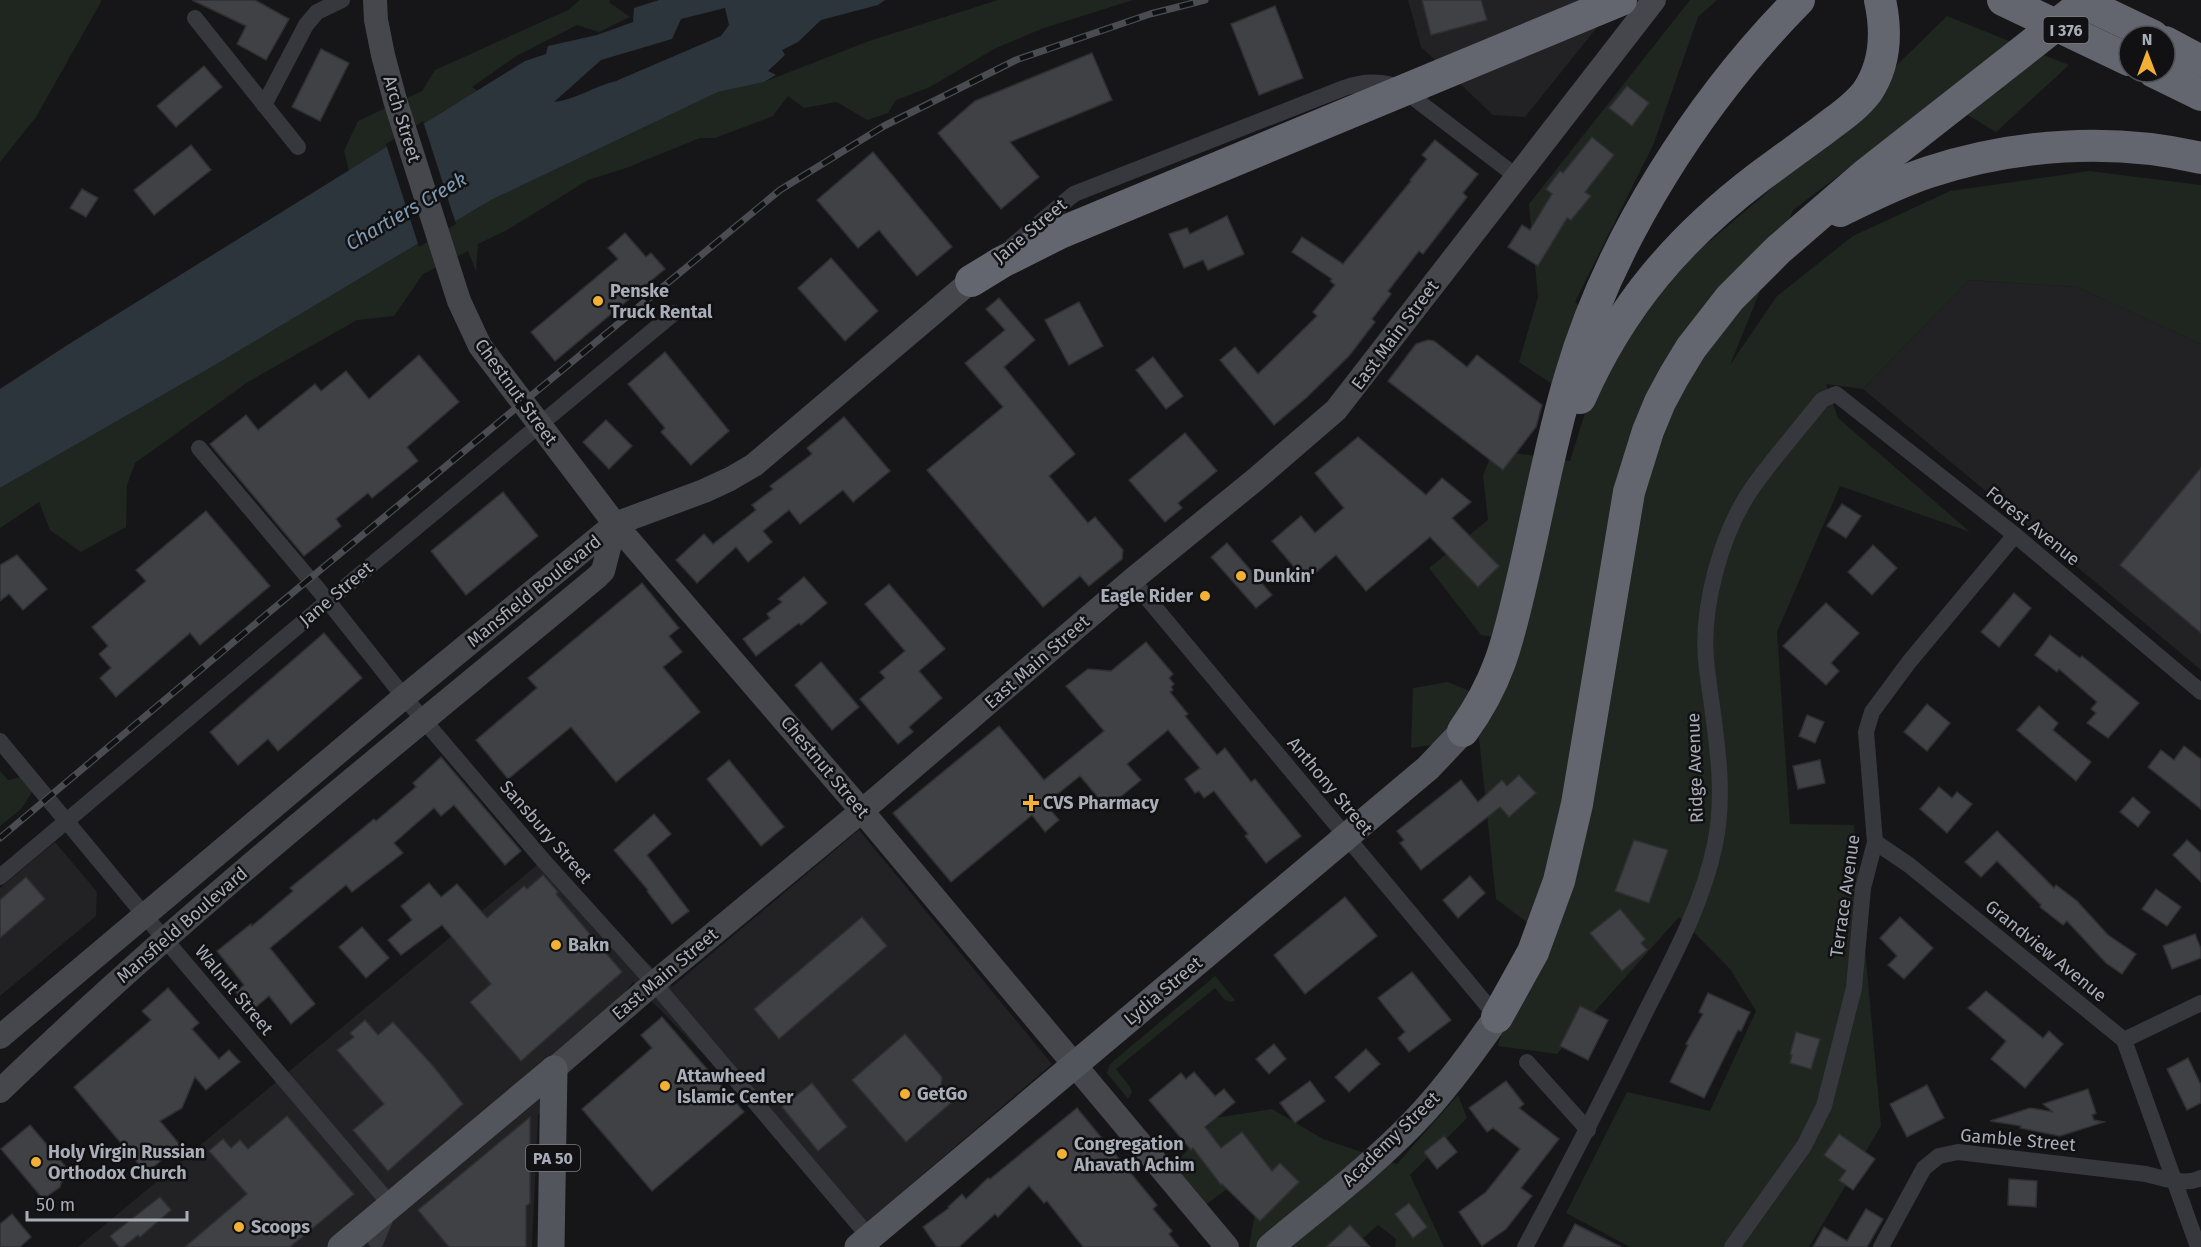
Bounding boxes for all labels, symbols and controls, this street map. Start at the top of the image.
road number: I 376 [2044,17,2088,43]
north arrow [2117,24,2177,84]
text: N [2142,30,2152,49]
street label: Arch Street [378,73,426,165]
water label: Chartiers Creek [341,167,471,255]
street label: Jane Street [989,194,1072,268]
street label: East Main Street [1347,275,1444,394]
place label: Penske Truck Rental [610,280,713,323]
marker: Penske Truck Rental [591,294,605,308]
street label: Chestnut Street [470,334,562,450]
street label: Forest Avenue [1982,481,2084,571]
street label: Mansfield Boulevard [463,530,605,652]
street label: Jane Street [295,557,378,631]
place label: Dunkin' [1253,565,1315,587]
marker: Dunkin' [1234,569,1248,583]
place label: Eagle Rider [1101,585,1194,607]
marker: Eagle Rider [1198,589,1212,603]
street label: East Main Street [980,610,1094,714]
street label: Chestnut Street [776,712,874,823]
street label: Ridge Avenue [1682,713,1708,823]
street label: Anthony Street [1283,732,1378,840]
street label: Sansbury Street [495,776,597,888]
place label: CVS Pharmacy [1043,792,1160,814]
marker: CVS Pharmacy [1024,796,1038,810]
street label: Terrace Avenue [1825,833,1865,959]
street label: Mansfield Boulevard [112,862,252,988]
street label: Grandview Avenue [1981,895,2111,1007]
street label: East Main Street [607,923,723,1025]
place label: Bakn [568,934,609,956]
marker: Bakn [549,938,563,952]
street label: Walnut Street [190,941,278,1040]
street label: Lydia Street [1119,951,1207,1030]
place label: Attawheed Islamic Center [676,1065,794,1108]
marker: Attawheed Islamic Center [658,1079,672,1093]
place label: GetGo [917,1083,968,1105]
marker: GetGo [898,1087,912,1101]
street label: Academy Street [1338,1087,1445,1191]
street label: Gamble Street [1959,1124,2077,1156]
place label: Congregation Ahavath Achim [1073,1133,1195,1176]
place label: Holy Virgin Russian Orthodox Church [48,1141,205,1184]
road number: PA 50 [526,1145,580,1171]
marker: Congregation Ahavath Achim [1055,1147,1069,1161]
marker: Holy Virgin Russian Orthodox Church [29,1155,43,1169]
scale bar [27,1184,188,1222]
text: 50 m [36,1194,75,1216]
place label: Scoops [251,1216,310,1238]
marker: Scoops [232,1220,246,1234]

